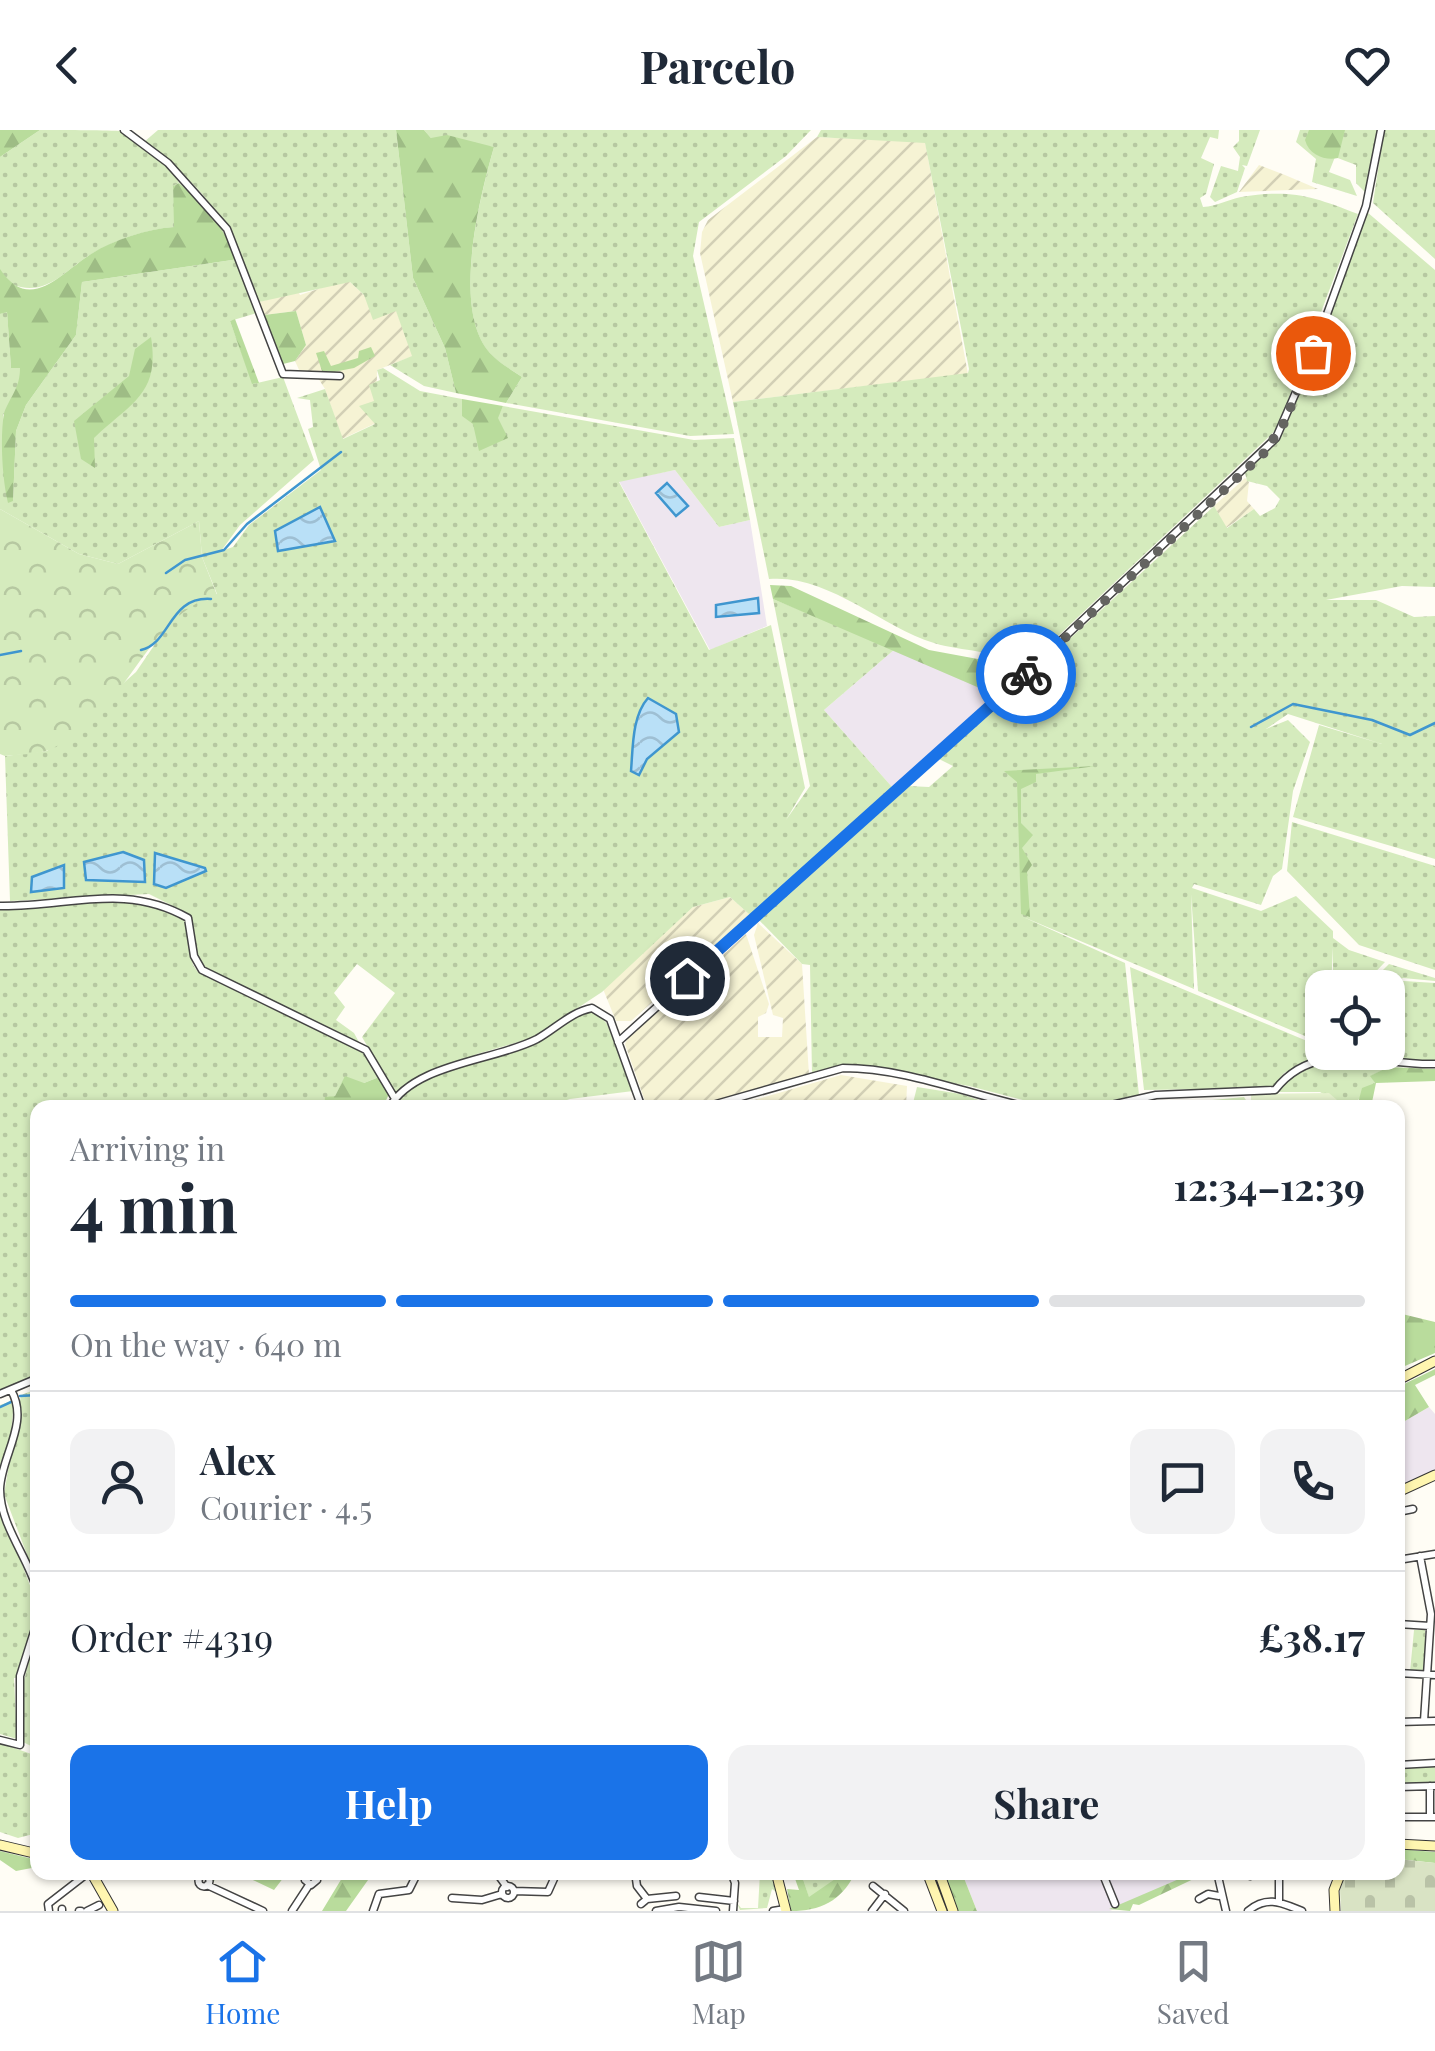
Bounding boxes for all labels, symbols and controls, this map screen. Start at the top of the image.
text: Parcelo [640,35,795,95]
icon: back [40,38,95,93]
icon: heart [1340,38,1395,93]
pin [1271,311,1356,396]
icon: bag [1286,326,1341,381]
courier [976,624,1076,724]
icon: bike [999,647,1054,702]
pin [645,936,730,1021]
icon: home [660,951,715,1006]
map controls [1305,970,1405,1070]
button: locate [1305,970,1405,1070]
text: Arriving in [70,1126,225,1169]
text: 12:34–12:39 [1173,1160,1365,1211]
text: 4 min [70,1163,238,1249]
text: On the way · 640 m [70,1322,342,1365]
button: person [70,1429,175,1534]
button: chat [1130,1429,1235,1534]
button: phone [1260,1429,1365,1534]
text: Alex [200,1434,276,1485]
text: Courier · 4.5 [200,1485,372,1528]
text: Order #4319 [70,1611,273,1662]
text: £38.17 [1259,1611,1365,1662]
button: Help [70,1745,708,1860]
button: Share [728,1745,1365,1860]
tab: Home [205,1934,280,2031]
tab: Map [691,1934,746,2031]
tab: Saved [1157,1934,1230,2031]

